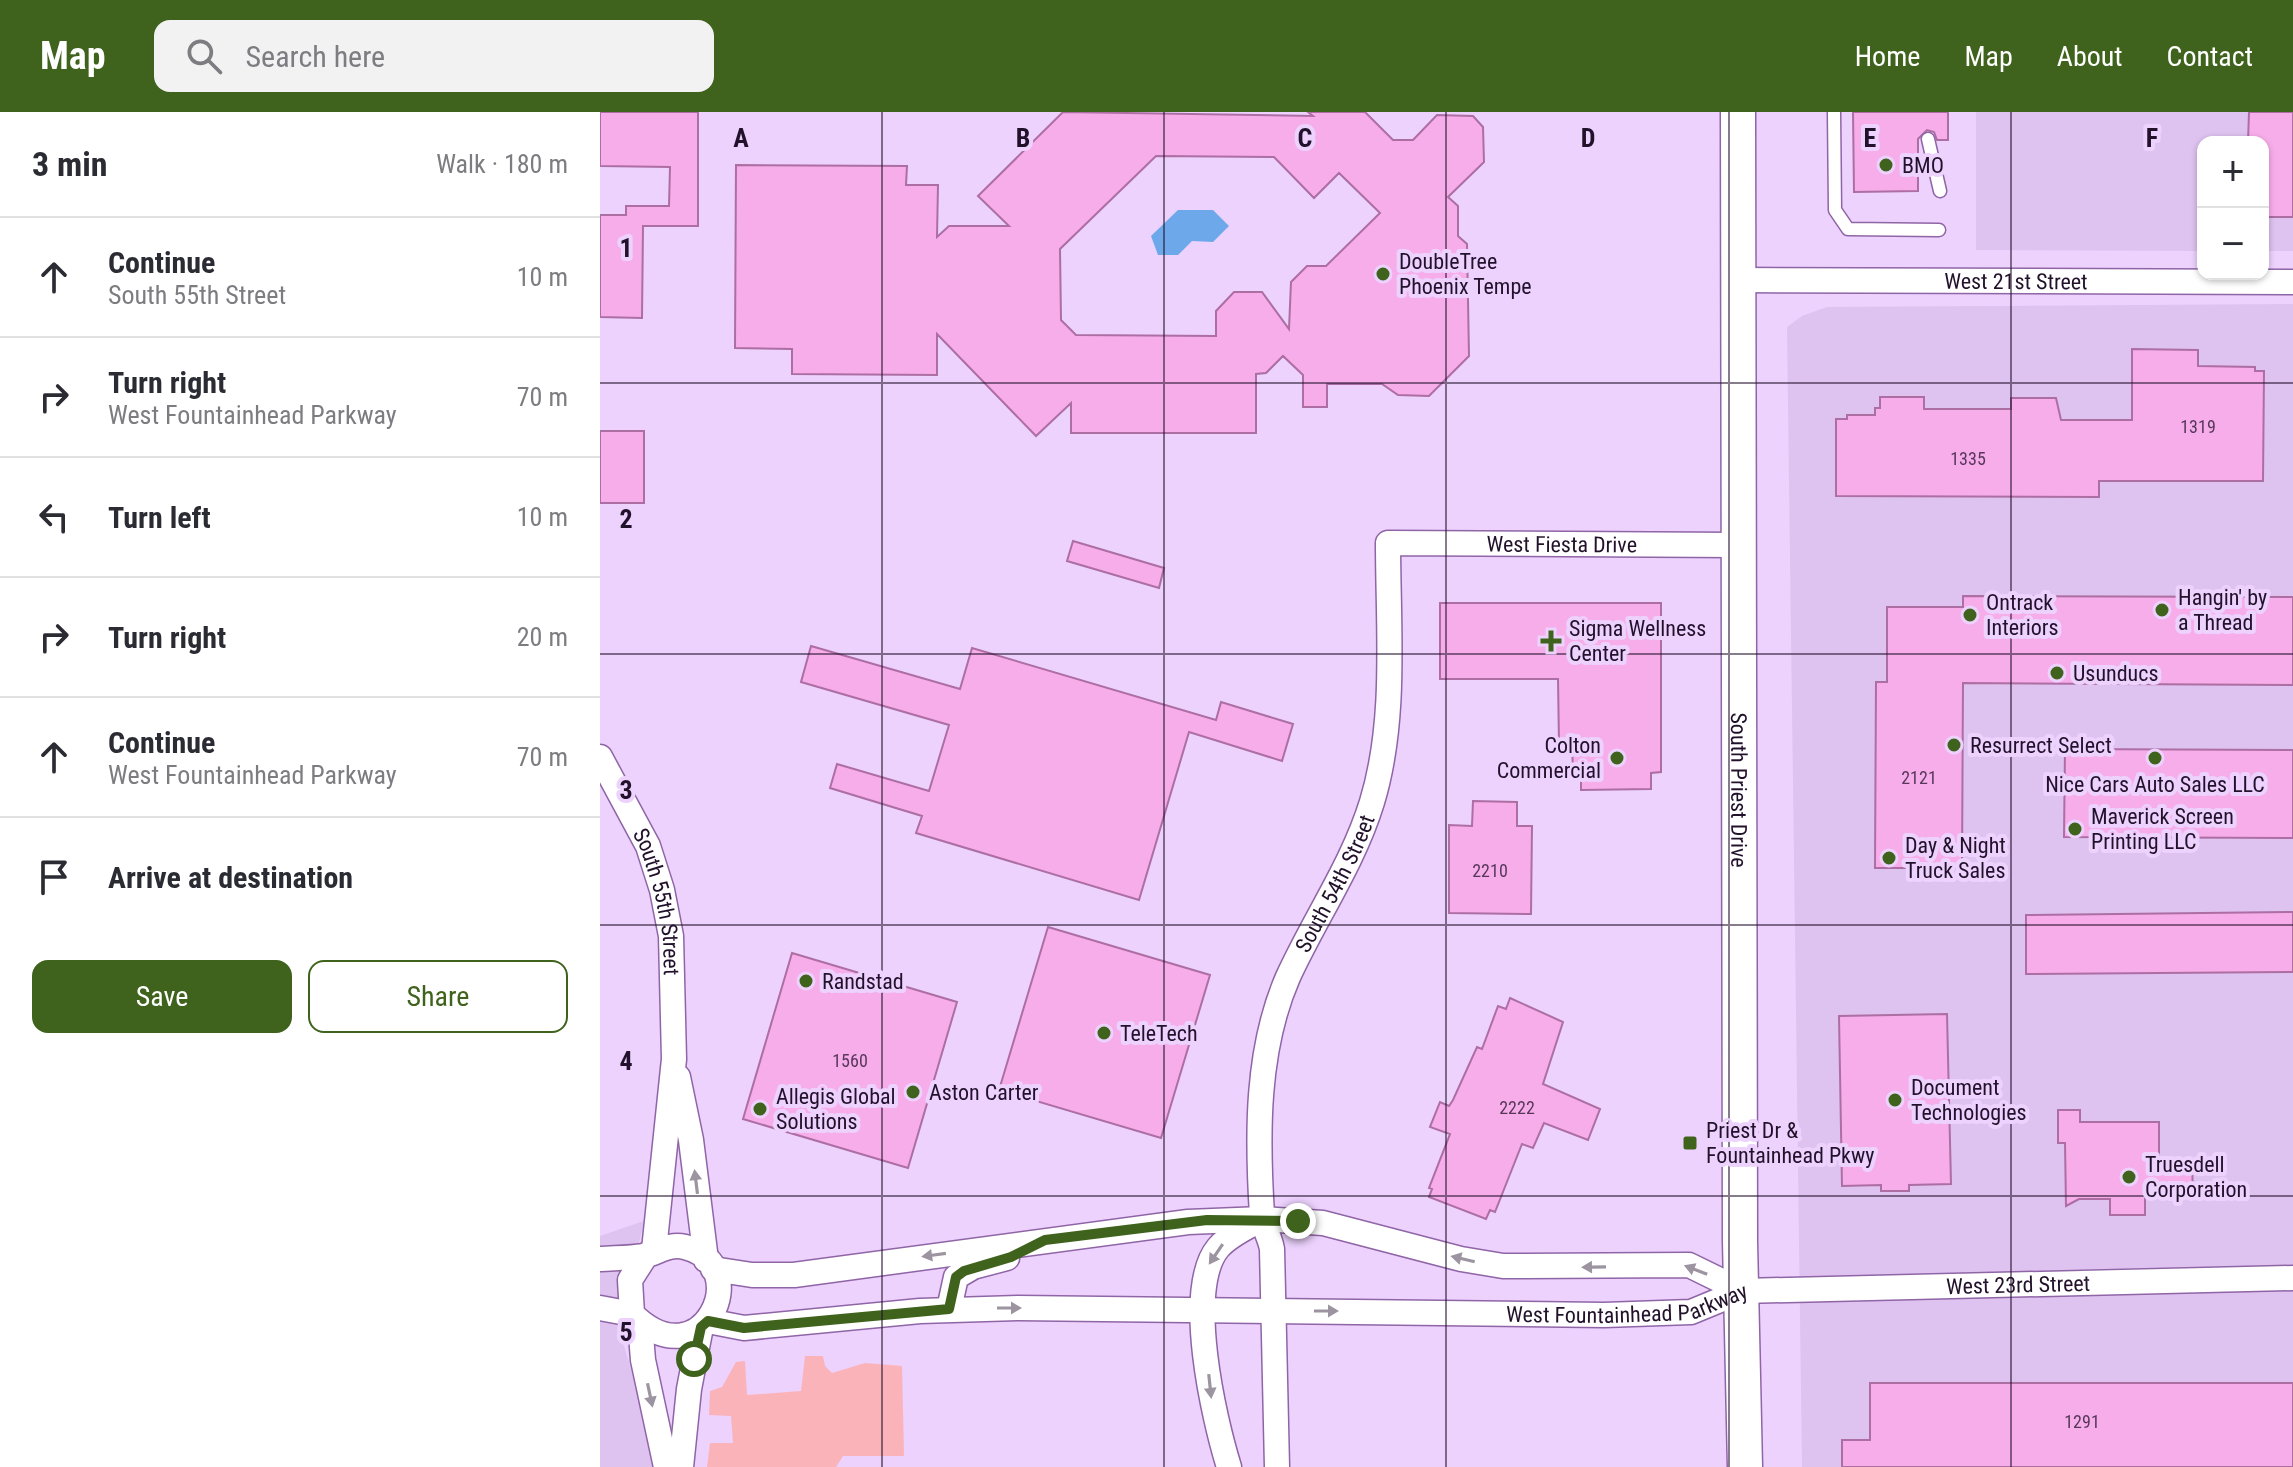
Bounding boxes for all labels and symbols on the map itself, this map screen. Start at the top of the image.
text: A [733,123,749,153]
text: B [1016,123,1030,153]
text: C [1298,123,1313,153]
text: D [1581,123,1595,153]
text: E [1864,123,1877,153]
text: F [2146,123,2158,153]
place label: BMO [1902,153,1944,178]
marker: BMO [1877,156,1895,174]
text: 1 [619,233,633,263]
place label: DoubleTree Phoenix Tempe [1399,249,1532,299]
marker: DoubleTree Phoenix Tempe [1374,265,1392,283]
street label: West 21st Street [1944,268,2088,294]
house number: 1319 [2180,416,2216,437]
house number: 1335 [1950,448,1986,469]
text: 2 [619,504,633,534]
street label: West Fiesta Drive [1486,531,1637,557]
place label: Hangin' by a Thread [2178,585,2267,635]
place label: Ontrack Interiors [1986,590,2059,640]
marker: Hangin' by a Thread [2153,601,2171,619]
marker: Ontrack Interiors [1961,606,1979,624]
place label: Sigma Wellness Center [1569,616,1706,666]
marker: Sigma Wellness Center [1540,630,1562,652]
place label: Usunducs [2073,661,2158,686]
marker: Usunducs [2048,664,2066,682]
street label: South Priest Drive [1727,712,1752,868]
place label: Colton Commercial [1497,733,1601,783]
place label: Resurrect Select [1970,733,2112,758]
marker: Resurrect Select [1945,736,1963,754]
marker: Colton Commercial [1608,749,1626,767]
marker: Nice Cars Auto Sales LLC [2146,749,2164,767]
house number: 2121 [1901,767,1937,788]
place label: Nice Cars Auto Sales LLC [2045,772,2265,797]
text: 3 [619,775,633,805]
place label: Maverick Screen Printing LLC [2091,804,2234,854]
street label: South 54th Street [1290,811,1379,956]
marker: Maverick Screen Printing LLC [2066,820,2084,838]
street label: South 55th Street [628,824,684,976]
place label: Day & Night Truck Sales [1905,833,2006,883]
marker: Day & Night Truck Sales [1880,849,1898,867]
house number: 2210 [1472,860,1508,881]
place label: Randstad [822,969,904,994]
marker: Randstad [797,972,815,990]
place label: TeleTech [1120,1021,1198,1046]
marker: TeleTech [1095,1024,1113,1042]
text: 4 [619,1046,633,1076]
house number: 1560 [832,1050,868,1071]
place label: Document Technologies [1911,1075,2027,1125]
place label: Aston Carter [929,1080,1039,1105]
marker: Aston Carter [904,1083,922,1101]
place label: Allegis Global Solutions [776,1084,896,1134]
marker: Document Technologies [1886,1091,1904,1109]
house number: 2222 [1499,1097,1535,1118]
marker: Allegis Global Solutions [751,1100,769,1118]
place label: Priest Dr & Fountainhead Pkwy [1706,1118,1874,1168]
marker: Priest Dr & Fountainhead Pkwy [1681,1134,1699,1152]
place label: Truesdell Corporation [2145,1152,2247,1202]
marker: Truesdell Corporation [2120,1168,2138,1186]
one-way arrow [689,1170,702,1195]
route end [1280,1203,1316,1239]
one-way arrow [1209,1243,1224,1264]
one-way arrow [921,1249,946,1262]
one-way arrow [1450,1252,1475,1265]
one-way arrow [1581,1260,1606,1273]
one-way arrow [1684,1263,1708,1276]
street label: West 23rd Street [1946,1270,2091,1299]
street label: West Fountainhead Parkway [1506,1278,1751,1328]
one-way arrow [997,1302,1022,1314]
one-way arrow [1314,1305,1339,1317]
text: 5 [619,1317,633,1347]
route start [676,1341,712,1377]
one-way arrow [1204,1374,1217,1399]
one-way arrow [644,1382,657,1407]
house number: 1291 [2064,1411,2100,1432]

